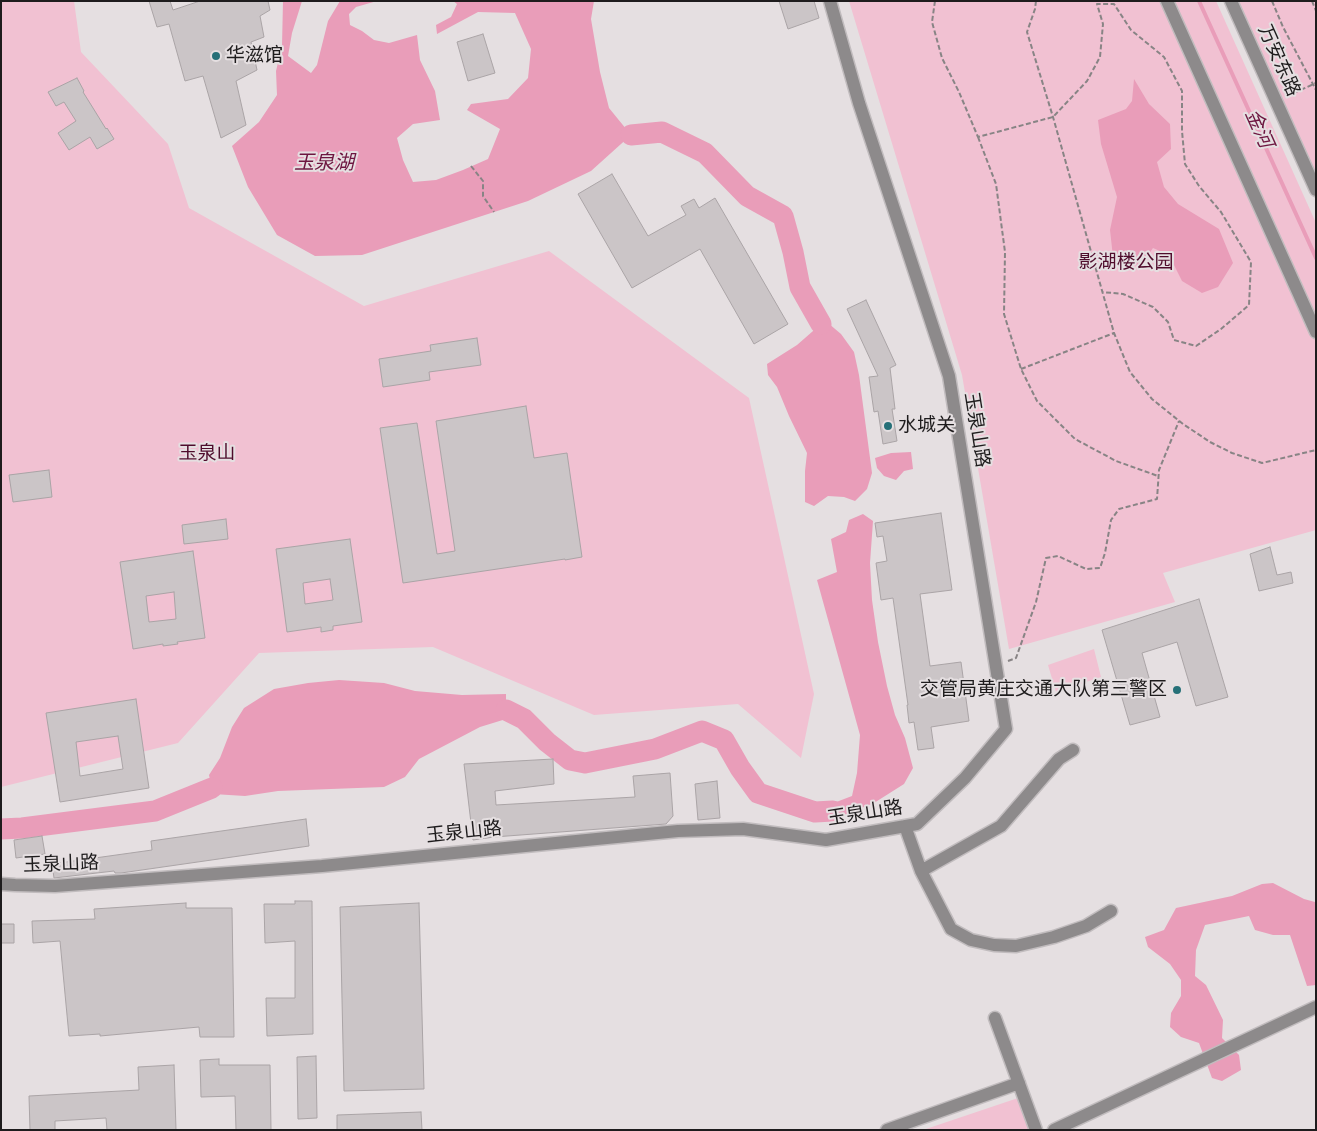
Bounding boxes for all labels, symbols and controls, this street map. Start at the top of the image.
street label: 万安东路 [1252,22,1304,100]
place label: 华滋馆 [226,45,283,67]
marker: 华滋馆 [210,50,222,62]
water label: 金河 [1239,106,1277,152]
water label: 玉泉湖 [294,152,354,176]
park label: 影湖楼公园 [1079,252,1173,274]
street label: 玉泉山路 [959,391,993,469]
place label: 水城关 [898,415,955,437]
marker: 水城关 [882,420,894,432]
park label: 玉泉山 [179,443,235,465]
place label: 交管局黄庄交通大队第三警区 [920,679,1167,701]
marker: 交管局黄庄交通大队第三警区 [1171,684,1183,696]
street label: 玉泉山路 [826,797,904,831]
street label: 玉泉山路 [425,818,503,848]
street label: 玉泉山路 [23,852,99,878]

